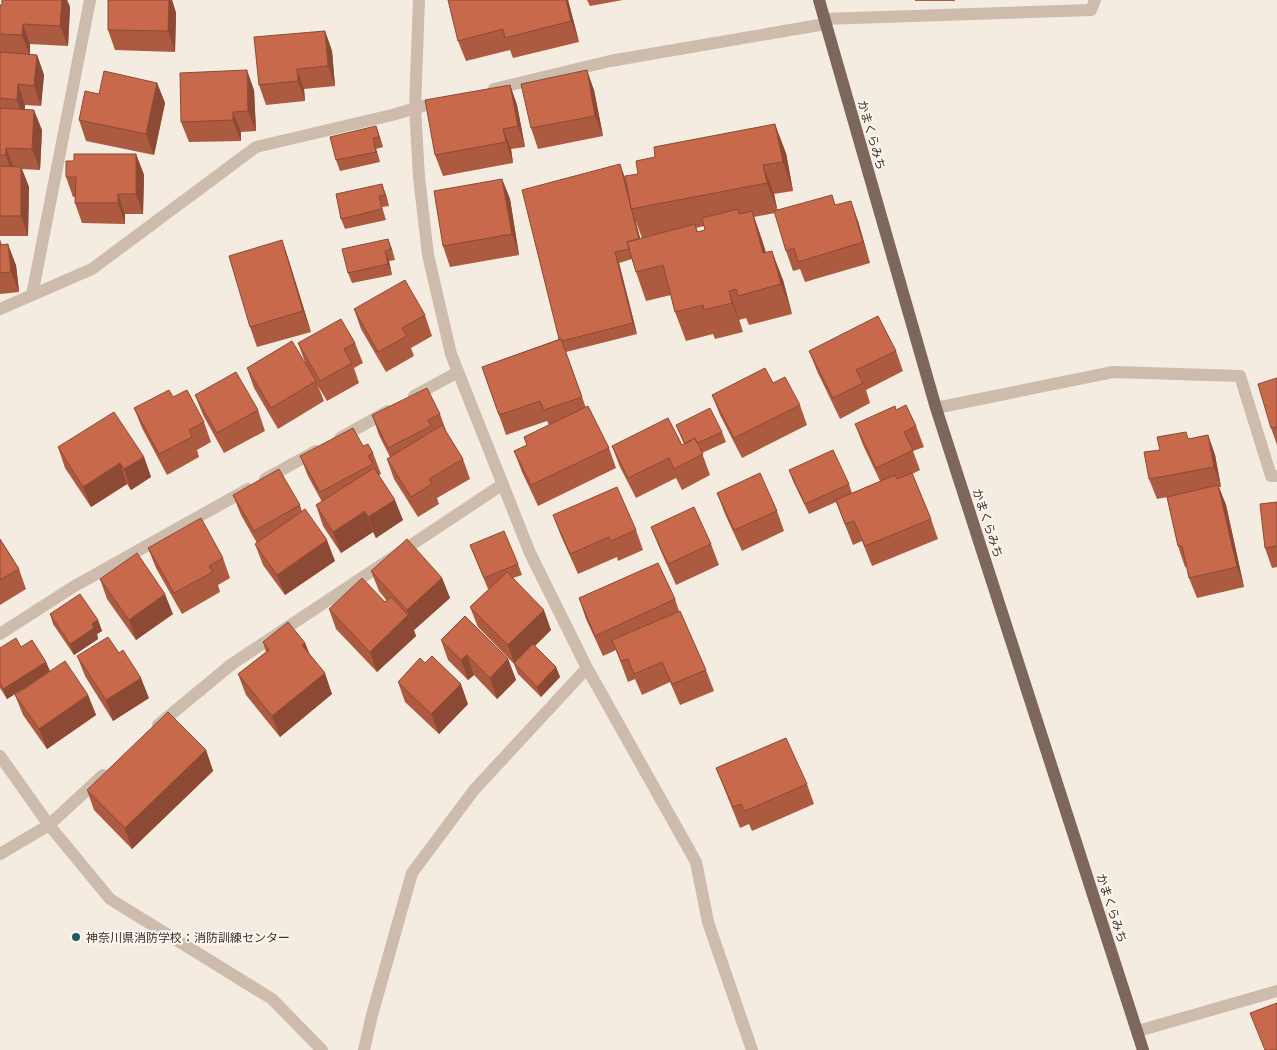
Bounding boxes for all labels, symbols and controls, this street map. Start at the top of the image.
street label: かまくらみち [855,98,889,172]
street label: かまくらみち [970,486,1006,560]
street label: かまくらみち [1094,871,1130,945]
place label: 神奈川県消防学校：消防訓練センター [86,930,290,945]
marker: 神奈川県消防学校：消防訓練センター [70,931,82,943]

